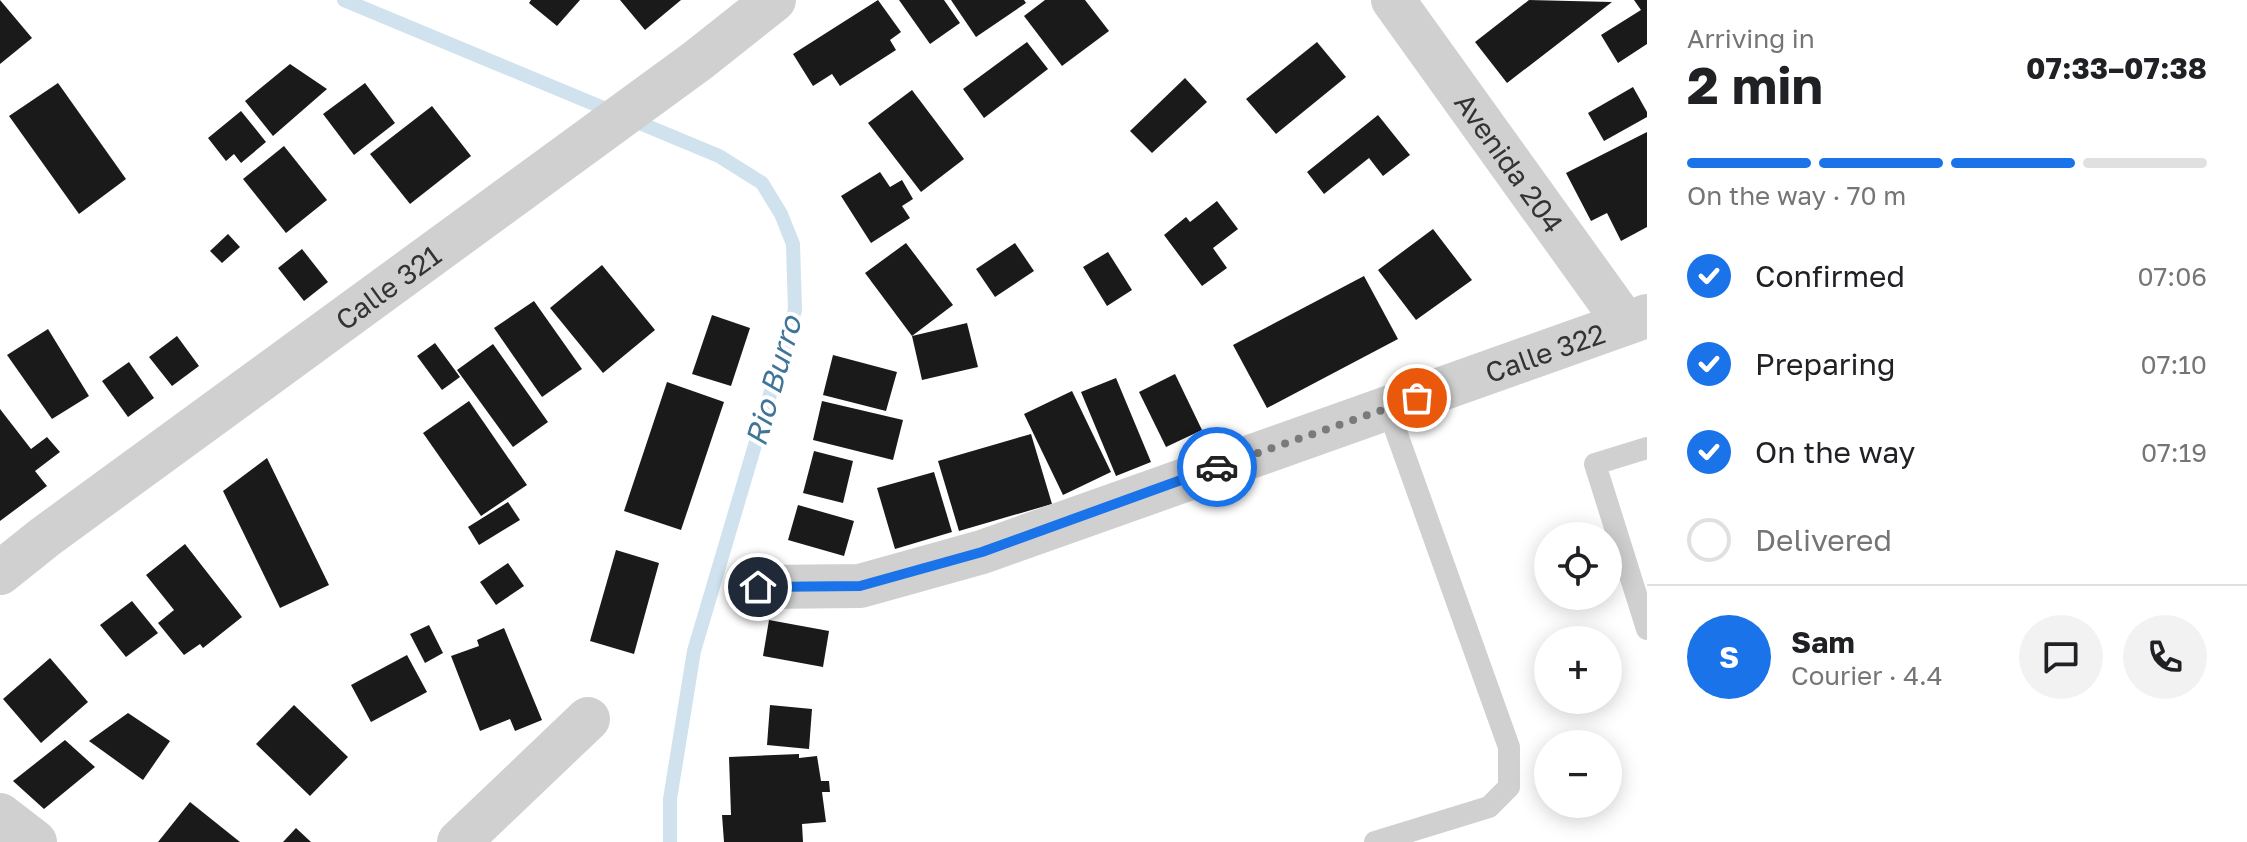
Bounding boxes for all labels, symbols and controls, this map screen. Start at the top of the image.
text: Arriving in [1687,23,1815,54]
text: 07:33–07:38 [2026,50,2207,86]
text: 2 min [1687,53,1823,115]
street label: Avenida 204 [1448,86,1571,239]
text: On the way · 70 m [1687,180,1906,211]
street label: Calle 321 [329,237,447,336]
icon: check [1687,254,1731,298]
text: Confirmed [1755,258,1905,294]
text: 07:06 [2137,261,2207,292]
water label: Rio Burro [737,310,809,450]
street label: Calle 322 [1481,316,1609,389]
icon: check [1687,342,1731,386]
text: Preparing [1755,346,1896,382]
text: 07:10 [2141,349,2207,380]
pin [1383,364,1451,432]
icon: bag [1395,376,1439,420]
courier [1177,427,1257,507]
icon: check [1687,430,1731,474]
text: On the way [1755,434,1915,470]
text: 07:19 [2141,437,2207,468]
icon: car [1195,445,1239,489]
map controls [1534,522,1622,818]
button: locate [1534,522,1622,610]
text: Delivered [1755,522,1892,558]
pin [724,553,792,621]
icon: home [736,565,780,609]
button: chat [2019,615,2103,699]
button: phone [2123,615,2207,699]
text: Sam [1791,624,1855,660]
button: + [1534,626,1622,714]
text: S [1719,639,1739,675]
text: Courier · 4.4 [1791,660,1943,691]
button: − [1534,730,1622,818]

